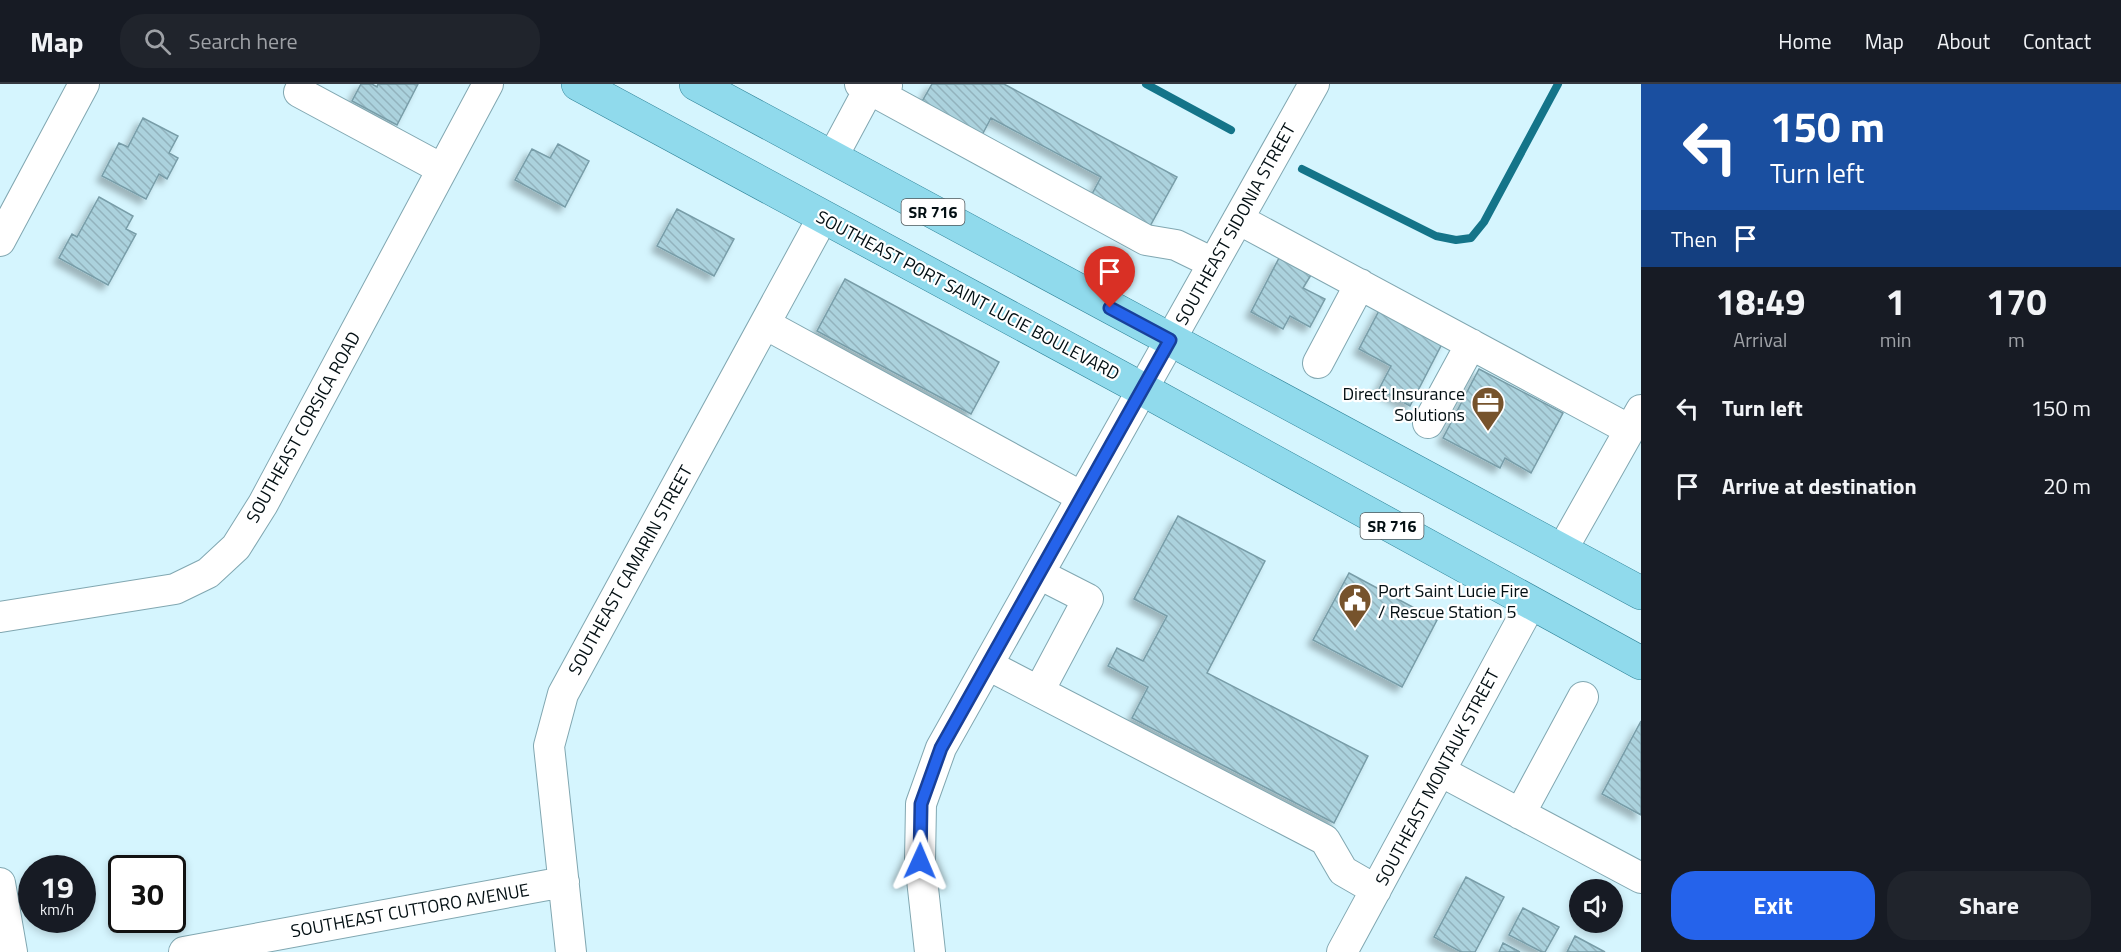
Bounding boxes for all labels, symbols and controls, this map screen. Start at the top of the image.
search box [120,14,540,68]
text: Map [30,20,84,63]
text: Search here [189,24,298,58]
icon: search [141,25,174,58]
text: Home [1778,25,1832,57]
text: Map [1865,25,1904,57]
text: About [1937,25,1990,57]
text: Contact [2023,25,2091,57]
text: 150 m [1770,94,1885,158]
icon: left [1671,108,1749,186]
street label: SOUTHEAST SIDONIA STREET [1168,118,1302,330]
text: Turn left [1770,152,1864,193]
road number: SR 716 [902,199,964,225]
street label: SOUTHEAST PORT SAINT LUCIE BOULEVARD [811,203,1125,387]
text: Then [1671,222,1717,256]
icon: arrive [1729,222,1762,255]
pin [1084,246,1135,308]
icon: arrive [1093,255,1126,288]
text: 18:49 [1715,274,1805,329]
text: 1 [1886,274,1906,329]
text: 170 [1986,274,2047,329]
text: Arrival [1733,324,1788,355]
text: min [1880,324,1912,355]
text: m [2008,324,2025,355]
street label: SOUTHEAST CORSICA ROAD [239,326,367,528]
place label: Direct Insurance Solutions [1342,380,1465,428]
office icon: Direct Insurance Solutions [1470,385,1506,432]
text: Turn left [1722,391,1803,425]
text: 150 m [2031,391,2091,425]
icon: left [1671,392,1704,425]
street label: SOUTHEAST CAMARIN STREET [561,460,699,680]
text: Arrive at destination [1722,469,1917,503]
text: 20 m [2043,469,2091,503]
icon: arrive [1671,470,1704,503]
road number: SR 716 [1360,513,1424,539]
place label: Port Saint Lucie Fire / Rescue Station 5 [1378,577,1529,625]
public building icon: Port Saint Lucie Fire / Rescue Station 5 [1337,582,1373,629]
street label: SOUTHEAST MONTAUK STREET [1368,663,1506,890]
position arrow [888,829,952,893]
speed limit sign: 30 [108,855,186,933]
text: 19 [40,864,74,910]
button: Exit [1671,871,1875,940]
button: Share [1887,871,2091,940]
street label: SOUTHEAST CUTTORO AVENUE [289,876,531,944]
map controls [1569,879,1623,933]
button: sound [1569,879,1623,933]
text: km/h [40,898,74,921]

